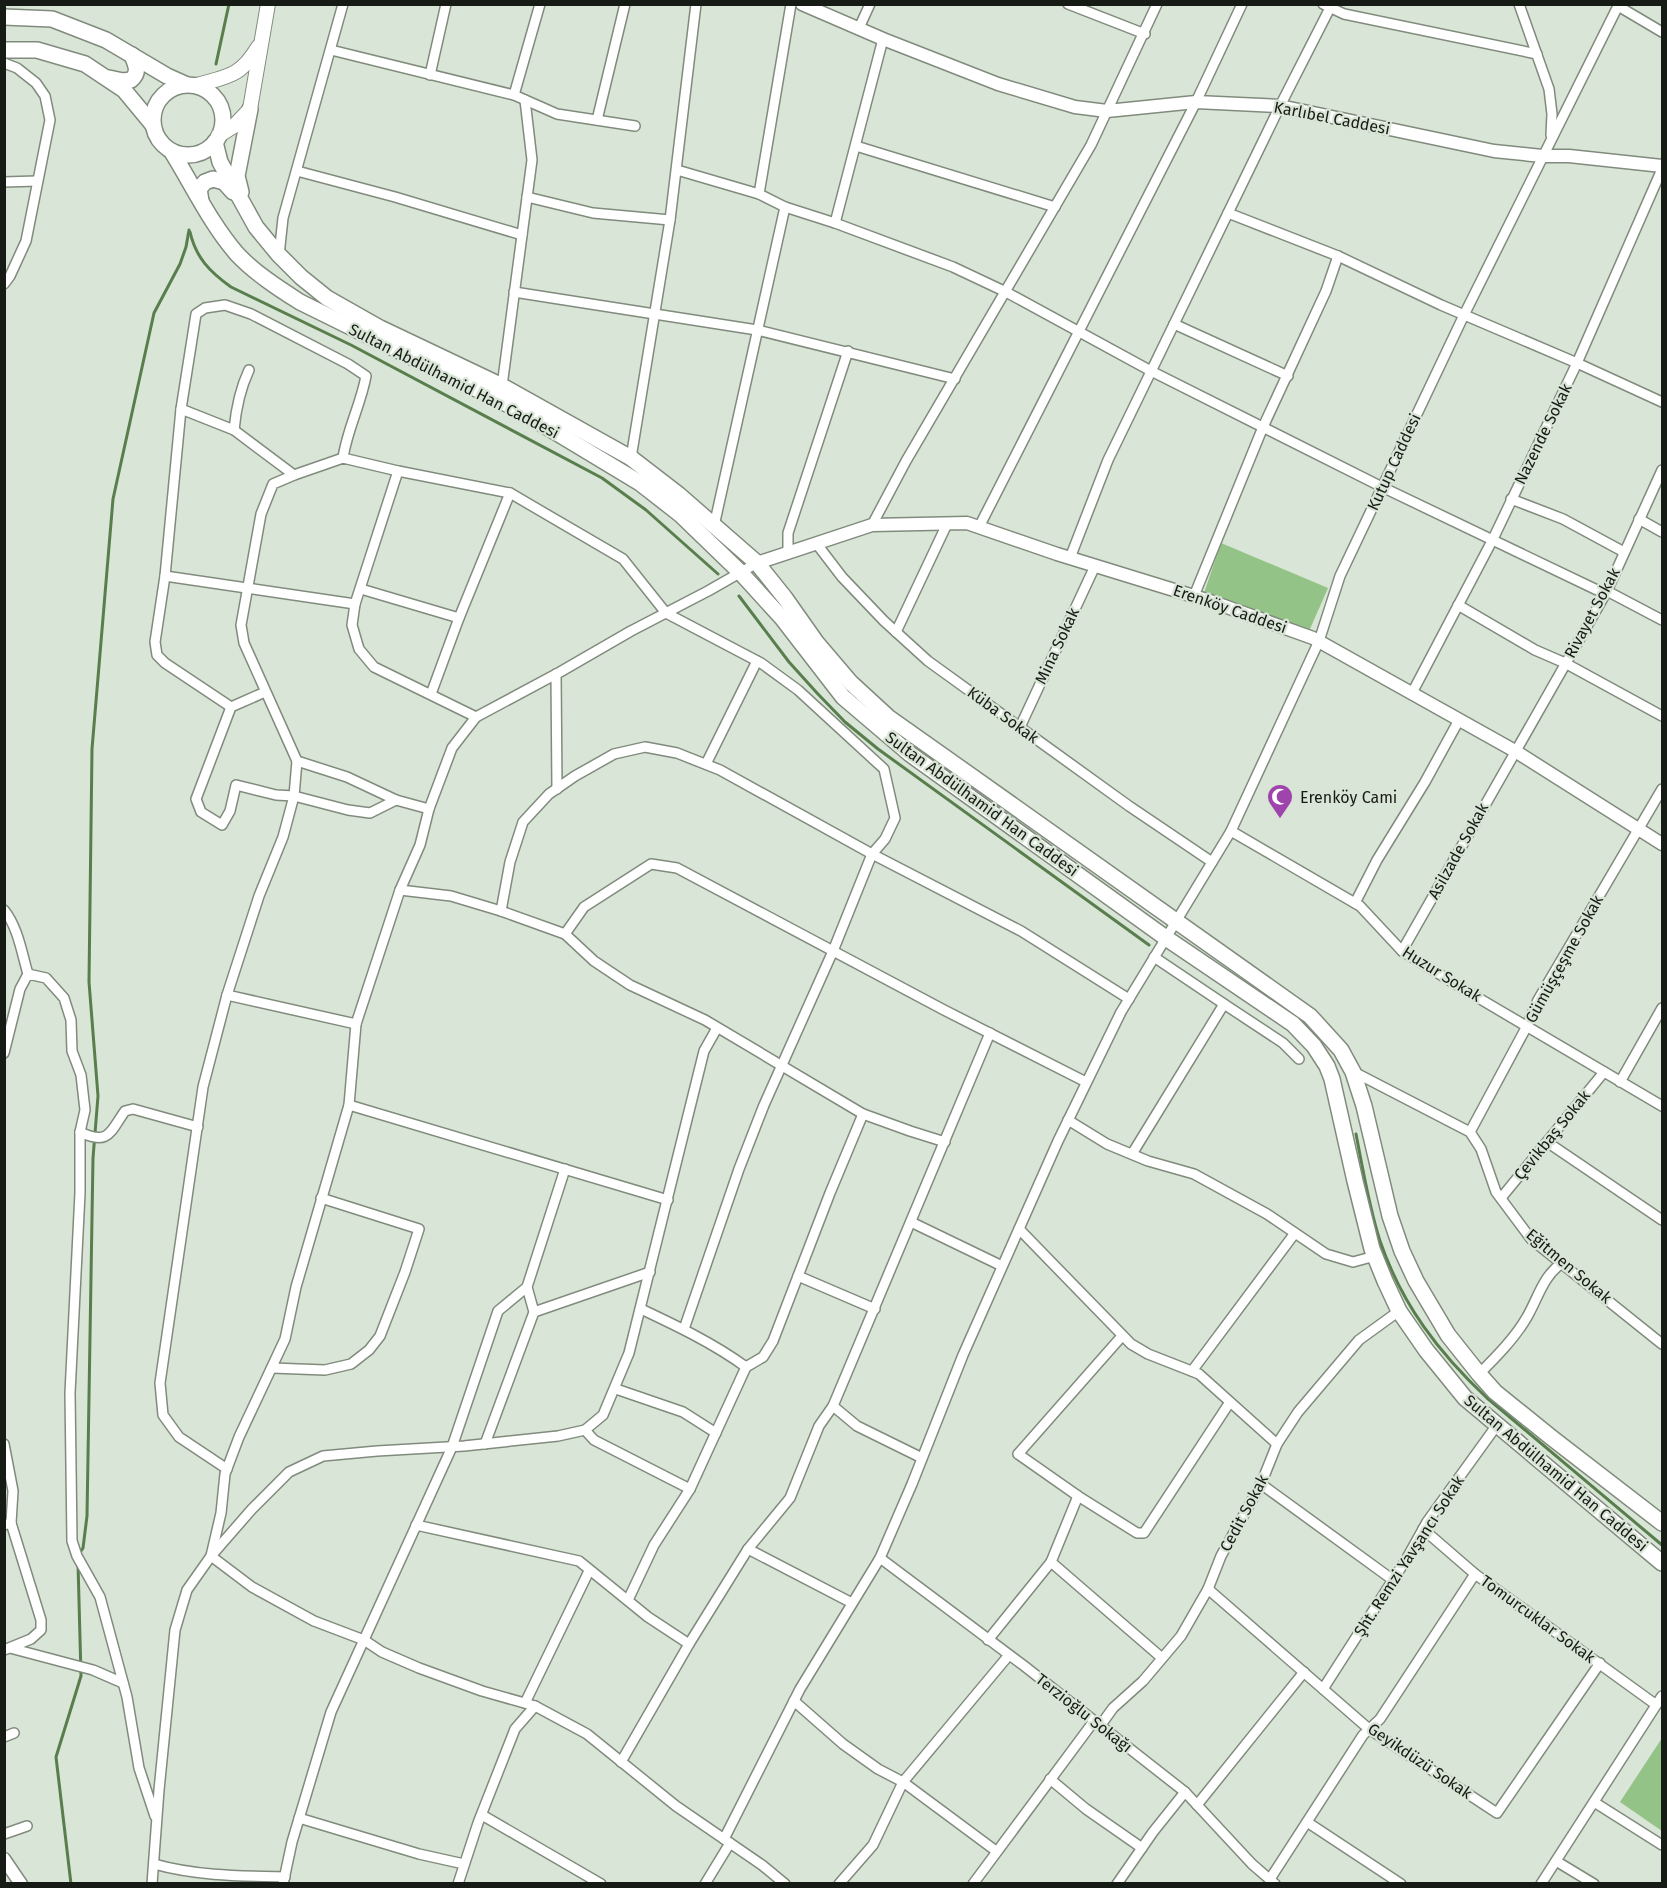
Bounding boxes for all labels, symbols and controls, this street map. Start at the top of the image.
street label: Karlıbel Caddesi [1272,97,1392,139]
street label: Sultan Abdülhamid Han Caddesi [346,320,562,442]
street label: Nazende Sokak [1510,380,1576,488]
street label: Kutup Caddesi [1363,411,1425,513]
street label: Rivayet Sokak [1560,564,1624,661]
street label: Erenköy Caddesi [1171,581,1289,637]
street label: Mina Sokak [1031,604,1083,687]
street label: Küba Sokak [964,683,1043,748]
street label: Sultan Abdülhamid Han Caddesi [882,728,1082,880]
mosque icon: Erenköy Cami [1265,782,1295,820]
place label: Erenköy Cami [1300,788,1397,807]
street label: Asilzade Sokak [1424,799,1493,902]
street label: Gümüşçeşme Sokak [1521,891,1608,1027]
street label: Huzur Sokak [1399,942,1486,1006]
street label: Çevikbaş Sokak [1510,1086,1595,1185]
street label: Eğitmen Sokak [1522,1225,1616,1308]
street label: Sultan Abdülhamid Han Caddesi [1460,1391,1652,1555]
street label: Cedit Sokak [1216,1471,1273,1555]
street label: Şht. Remzi Yavşancı Sokak [1350,1471,1469,1641]
street label: Tomurcuklar Sokak [1477,1571,1600,1667]
street label: Terzioğlu Sokağı [1032,1670,1136,1756]
street label: Geyikdüzü Sokak [1364,1719,1476,1803]

